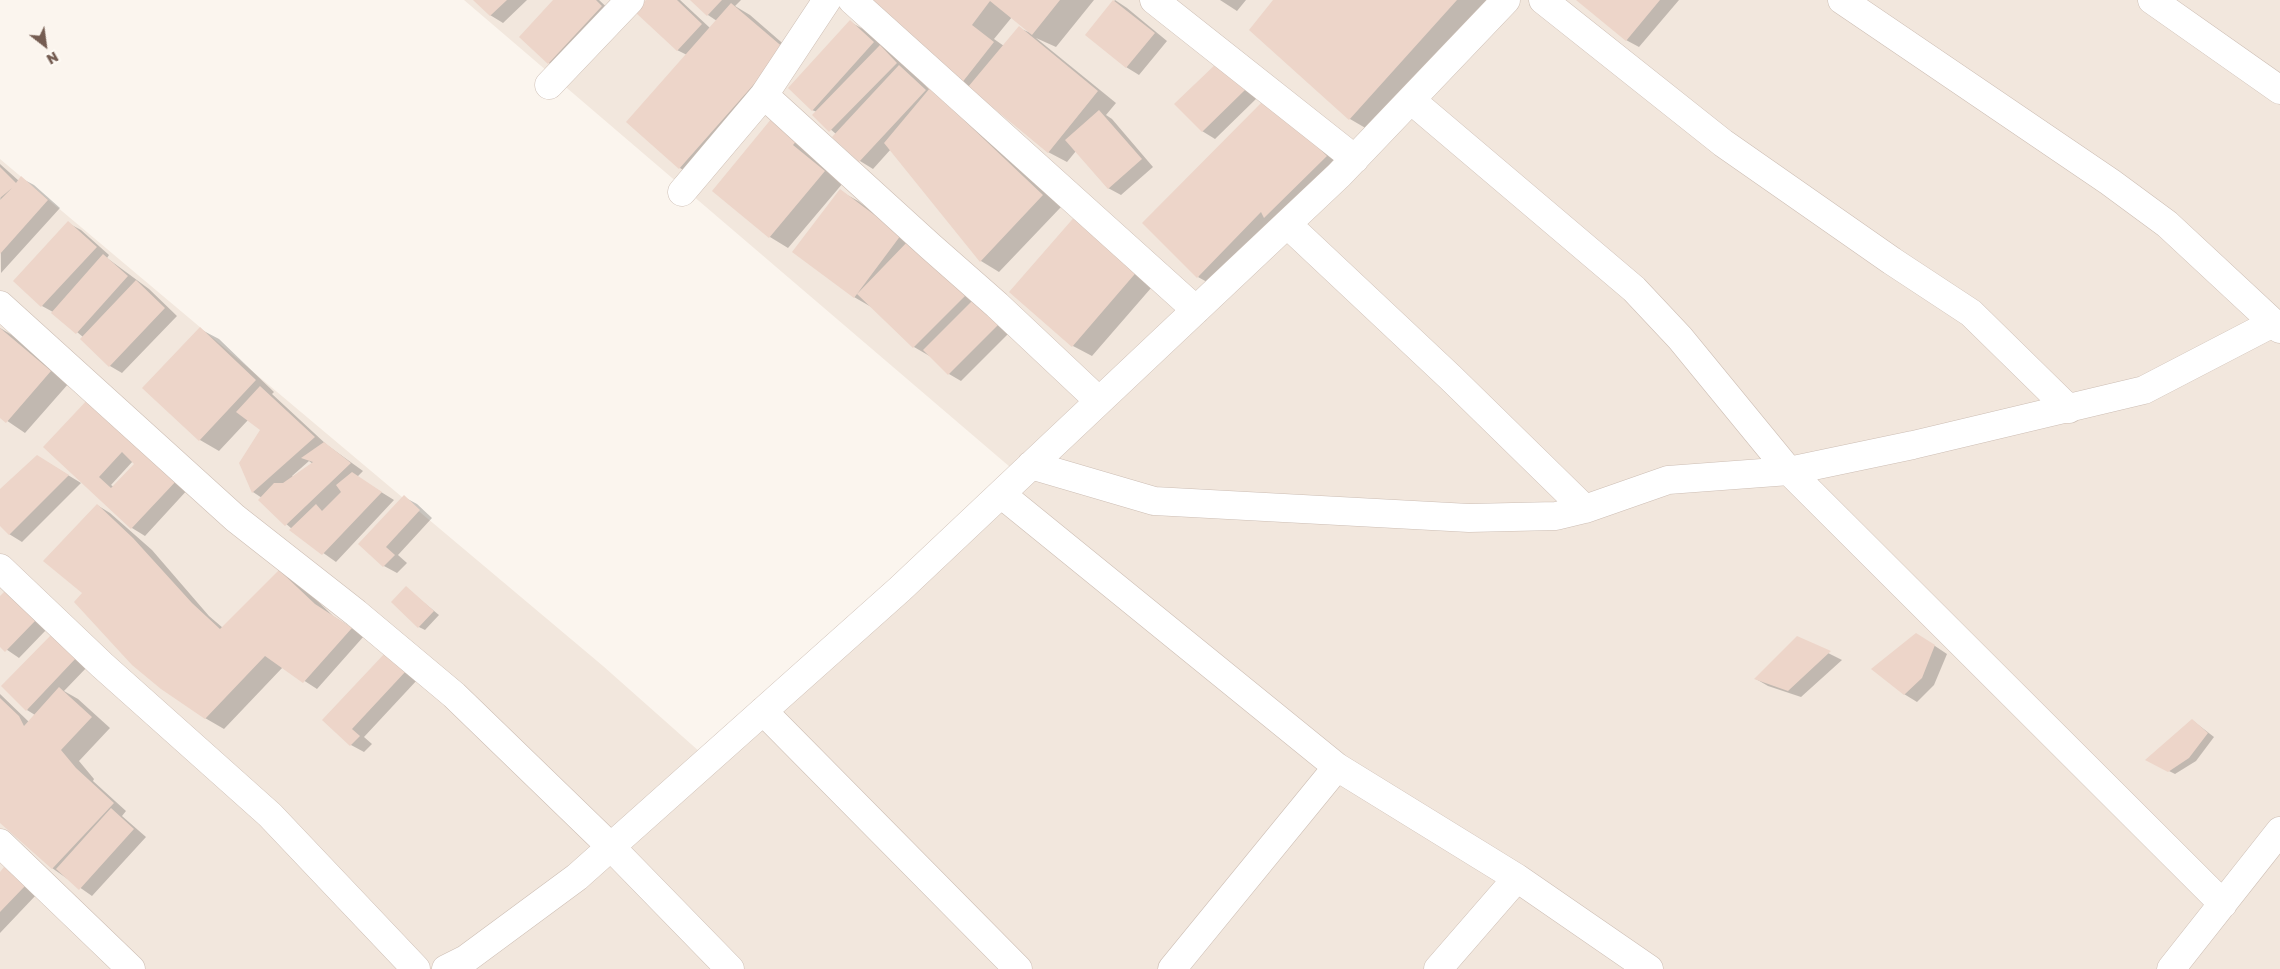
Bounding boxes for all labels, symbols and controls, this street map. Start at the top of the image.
north arrow [20,20,70,70]
text: N [44,48,62,68]

